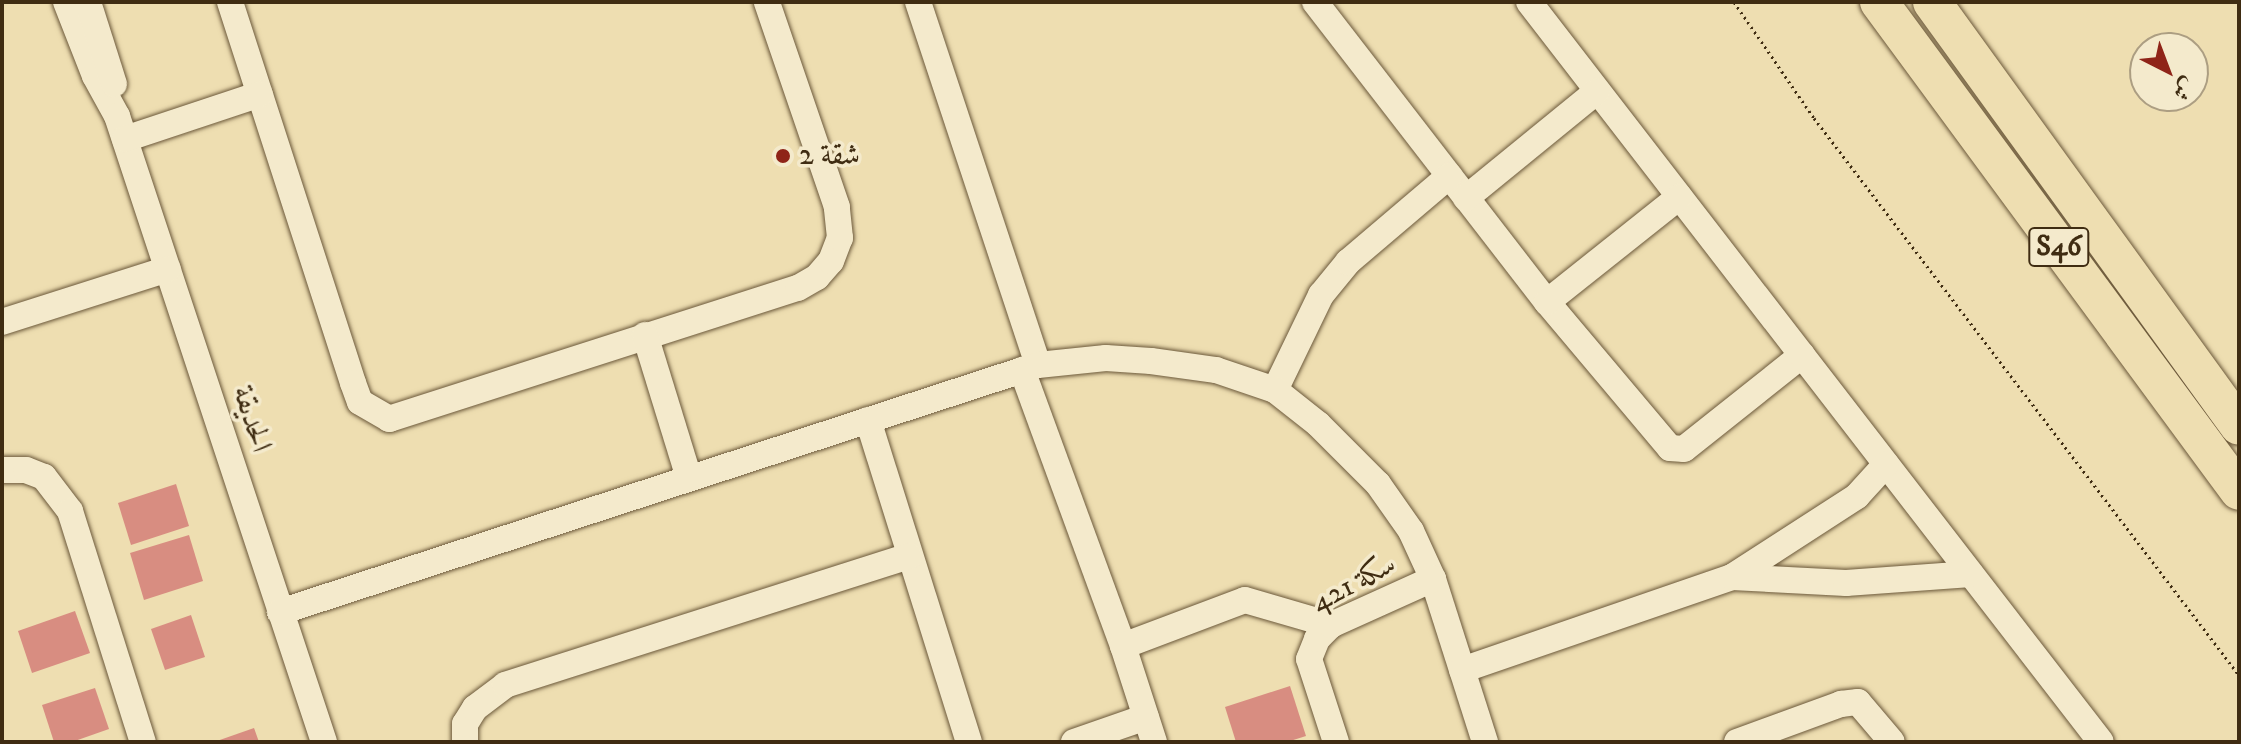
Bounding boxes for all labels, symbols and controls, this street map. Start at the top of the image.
north arrow [2129,32,2209,112]
text: ش [2167,71,2201,106]
place label: شقة 2 [799,138,860,174]
marker: شقة 2 [774,147,792,165]
road number: S46 [2027,223,2091,271]
street label: الحديقة [223,381,279,457]
street label: سكة 421 [1306,547,1402,621]

